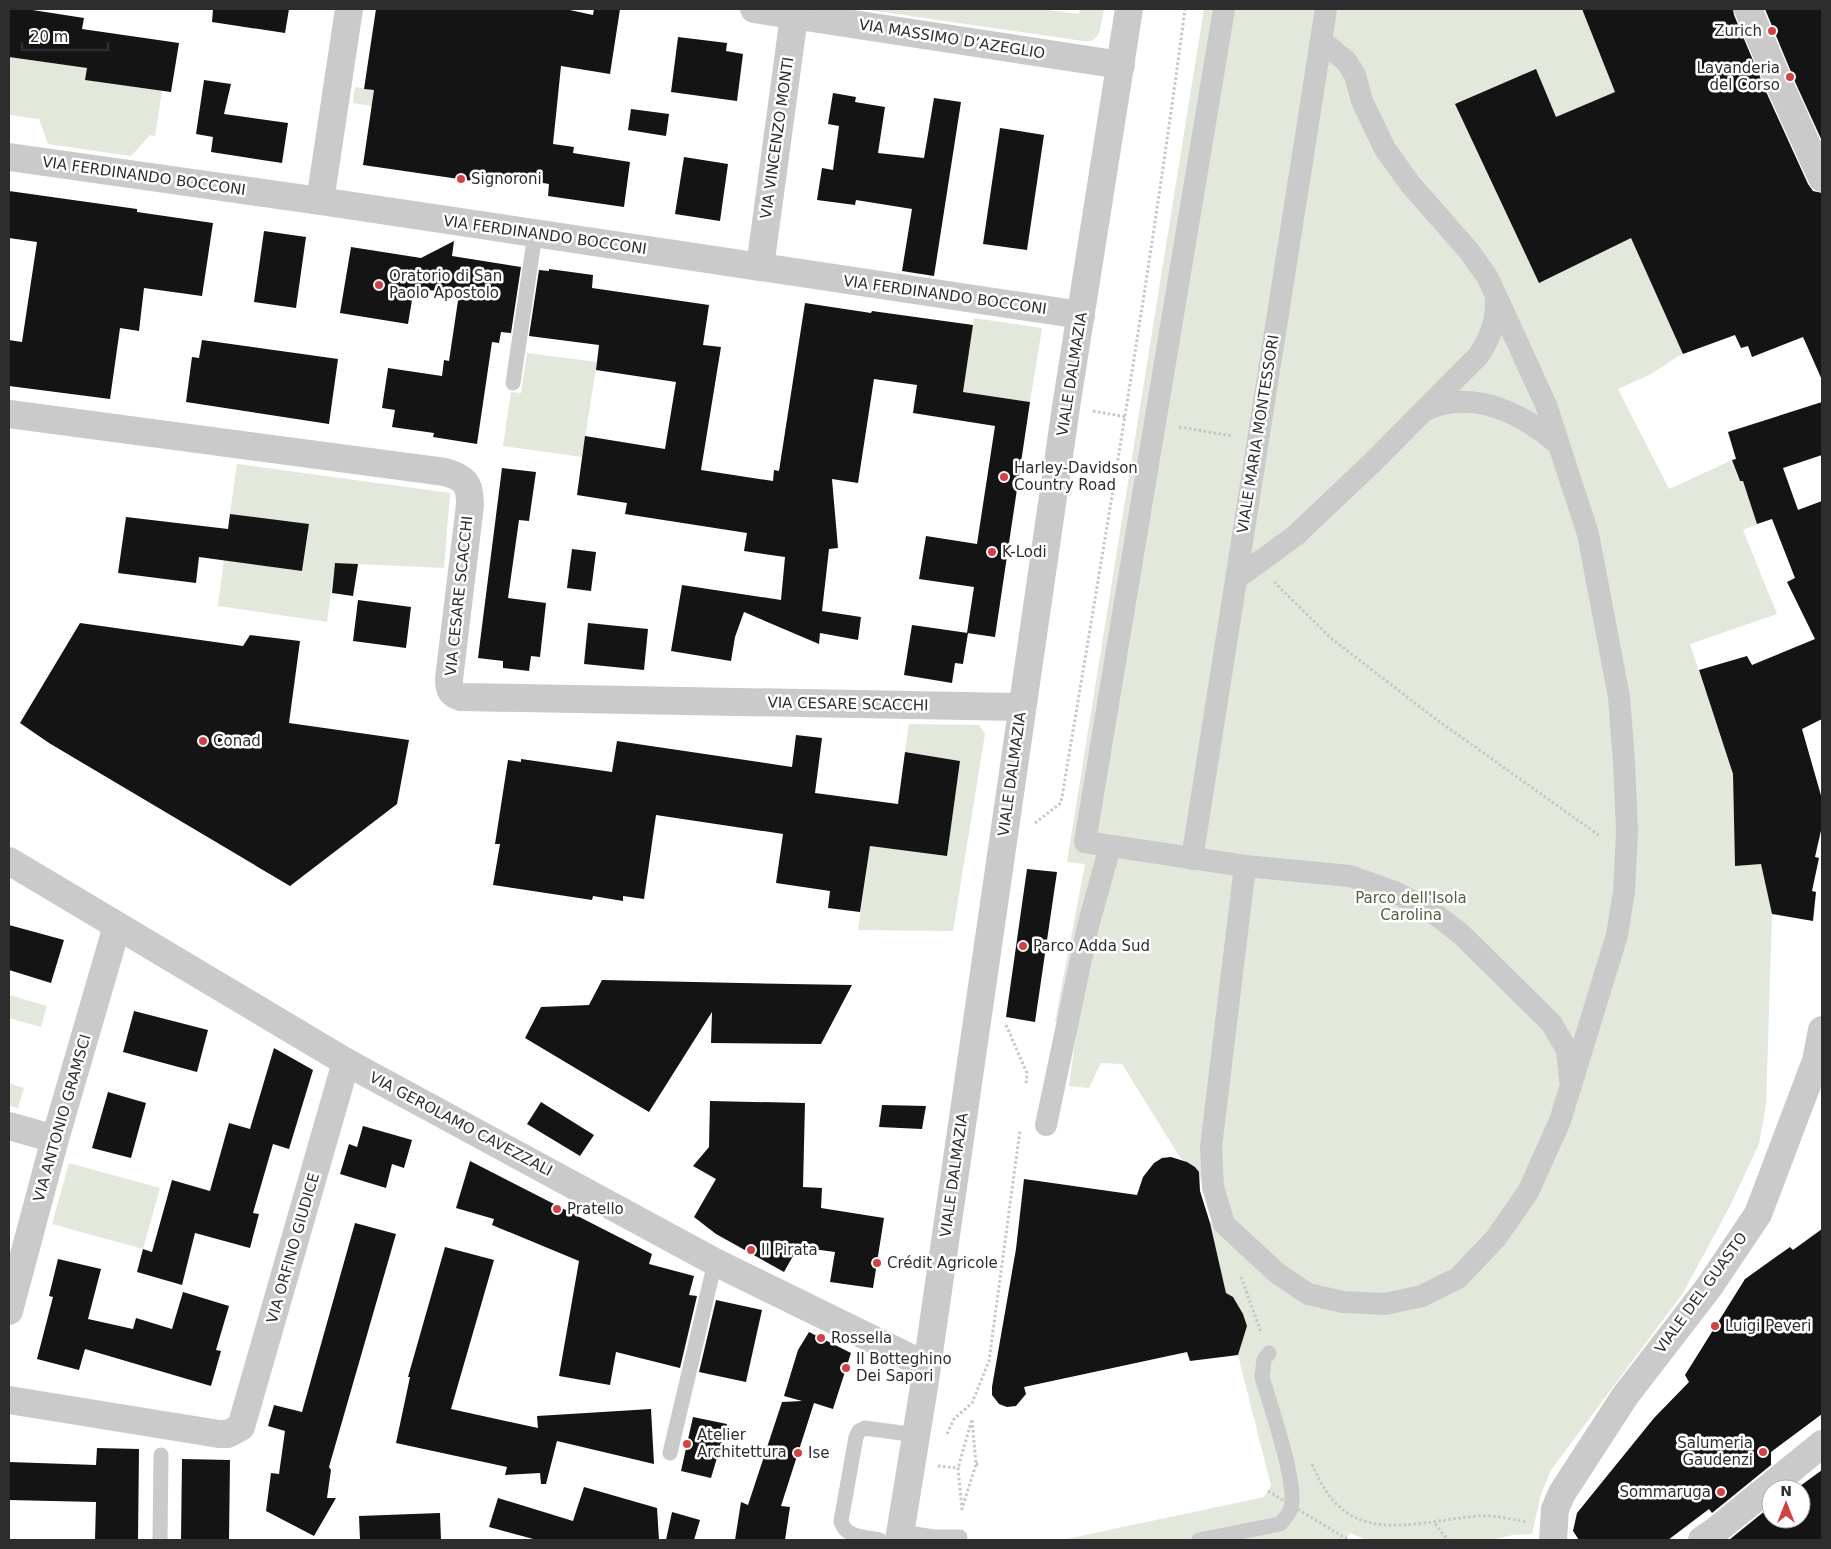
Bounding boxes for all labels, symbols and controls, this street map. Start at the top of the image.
street label: VIA MASSIMO D’AZEGLIO [858,15,1046,63]
scale bar [22,20,109,52]
place label: Zurich [1714,22,1762,40]
marker: Zurich [1766,25,1778,37]
text: 20 m [30,28,68,46]
street label: VIA VINCENZO MONTI [757,56,797,220]
place label: Lavanderia del Corso [1697,59,1780,94]
marker: Lavanderia del Corso [1784,71,1796,83]
street label: VIA FERDINANDO BOCCONI [41,153,247,199]
place label: Signoroni [471,170,542,188]
marker: Signoroni [455,173,467,185]
street label: VIA FERDINANDO BOCCONI [442,212,648,258]
place label: Oratorio di San Paolo Apostolo [389,267,502,302]
street label: VIA FERDINANDO BOCCONI [842,272,1048,318]
marker: Oratorio di San Paolo Apostolo [373,279,385,291]
street label: VIALE DALMAZIA [1053,310,1091,437]
street label: VIALE MARIA MONTESSORI [1233,333,1283,535]
place label: Harley-Davidson Country Road [1014,459,1138,494]
marker: Harley-Davidson Country Road [998,471,1010,483]
street label: VIA CESARE SCACCHI [442,515,476,677]
place label: K-Lodi [1002,543,1047,561]
marker: K-Lodi [986,546,998,558]
street label: VIA CESARE SCACCHI [767,694,929,714]
street label: VIALE DALMAZIA [994,710,1030,837]
place label: Conad [213,732,261,750]
marker: Conad [197,735,209,747]
park label: Parco dell'Isola Carolina [1355,889,1467,924]
place label: Parco Adda Sud [1033,937,1150,955]
marker: Parco Adda Sud [1017,940,1029,952]
street label: VIA ANTONIO GRAMSCI [29,1032,95,1204]
street label: VIA GEROLAMO CAVEZZALI [366,1068,556,1180]
street label: VIALE DALMAZIA [936,1111,972,1238]
street label: VIA ORFINO GIUDICE [263,1171,323,1325]
place label: Pratello [567,1200,624,1218]
marker: Pratello [551,1203,563,1215]
street label: VIALE DEL GUASTO [1651,1229,1751,1357]
place label: Il Pirata [761,1241,818,1259]
marker: Il Pirata [745,1244,757,1256]
place label: Crédit Agricole [887,1254,998,1272]
marker: Crédit Agricole [871,1257,883,1269]
place label: Luigi Peveri [1725,1317,1811,1335]
marker: Luigi Peveri [1709,1320,1721,1332]
place label: Rossella [831,1329,892,1347]
marker: Rossella [815,1332,827,1344]
place label: Il Botteghino Dei Sapori [856,1350,952,1385]
marker: Il Botteghino Dei Sapori [840,1362,852,1374]
place label: Atelier Architettura [697,1426,787,1461]
place label: Salumeria Gaudenzi [1677,1434,1753,1469]
marker: Atelier Architettura [681,1438,693,1450]
place label: Ise [808,1444,829,1462]
marker: Salumeria Gaudenzi [1757,1446,1769,1458]
marker: Ise [792,1447,804,1459]
north arrow [1761,1479,1811,1529]
place label: Sommaruga [1619,1483,1711,1501]
text: N [1780,1483,1792,1499]
marker: Sommaruga [1715,1486,1727,1498]

